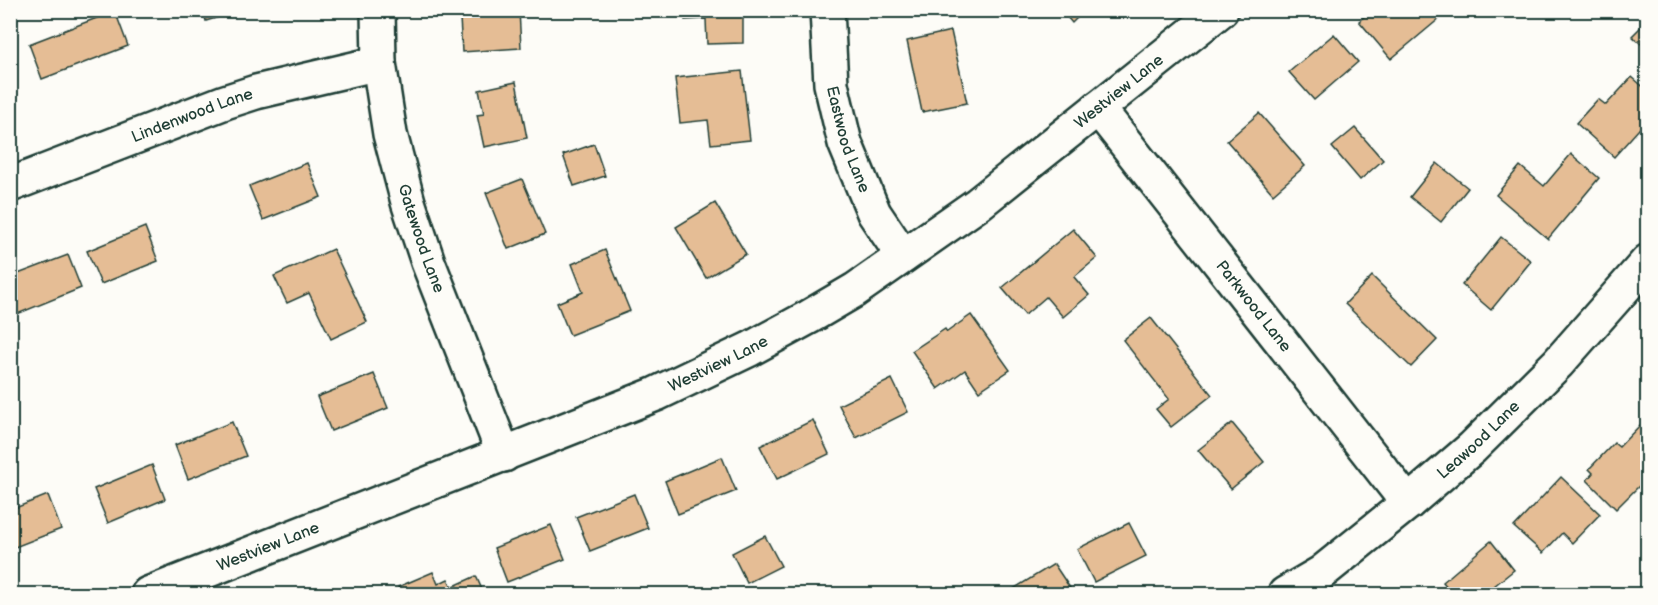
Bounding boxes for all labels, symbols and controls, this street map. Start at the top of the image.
street label: Westview Lane [1071,50,1168,133]
street label: Lindenwood Lane [129,84,256,147]
street label: Eastwood Lane [822,84,874,196]
street label: Gatewood Lane [394,182,449,296]
street label: Parkwood Lane [1212,257,1296,356]
street label: Westview Lane [665,331,772,396]
street label: Leawood Lane [1433,396,1524,483]
street label: Westview Lane [214,518,322,575]

